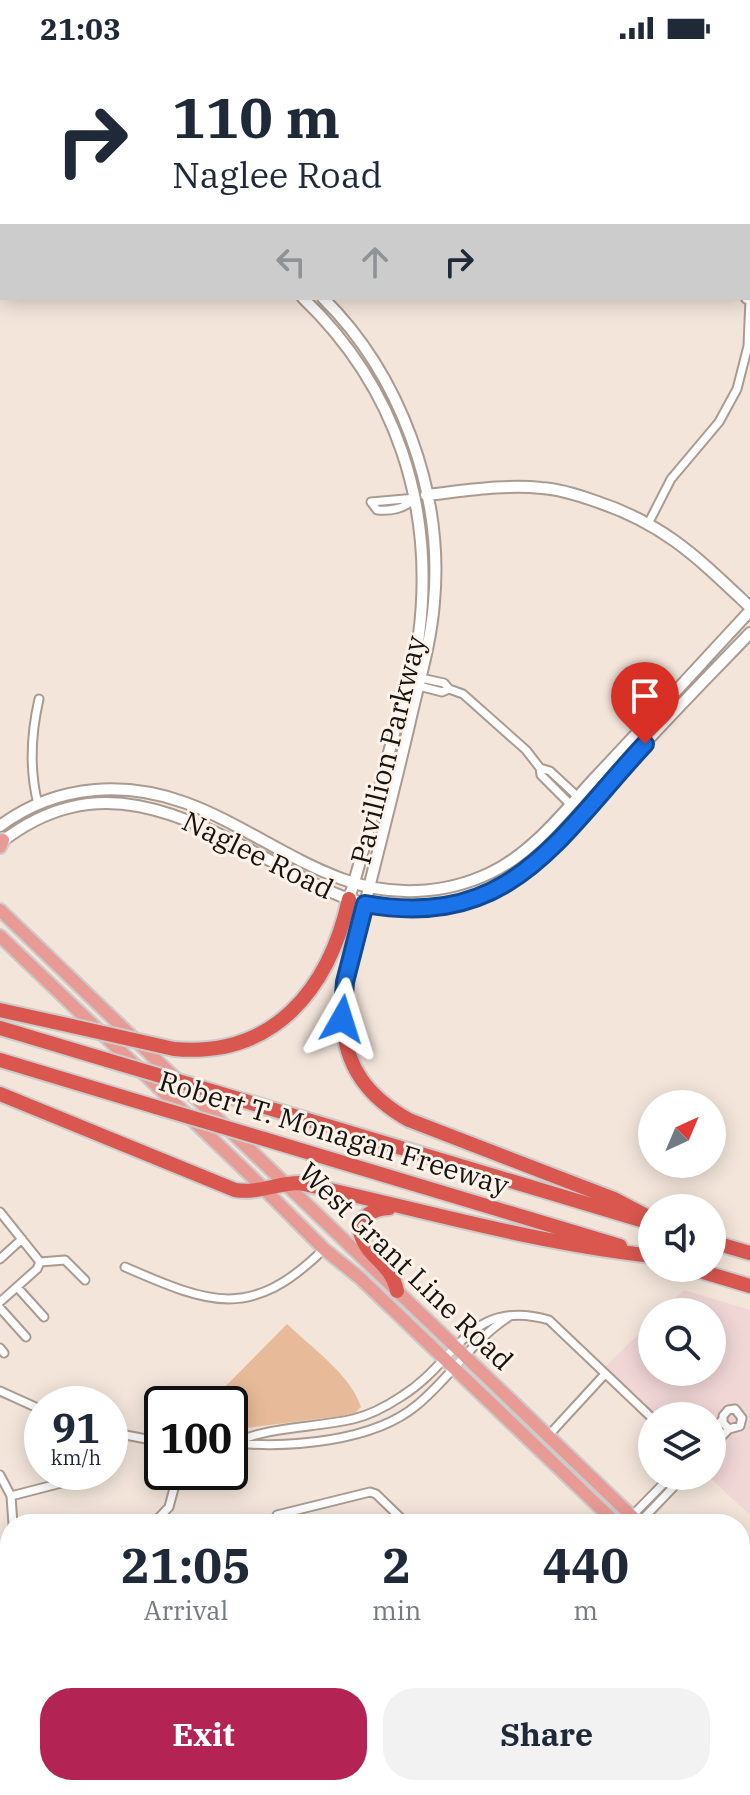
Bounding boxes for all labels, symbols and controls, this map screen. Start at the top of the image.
text: 21:03 [40,9,121,48]
text: 110 m [172,81,340,153]
icon: right [40,88,144,192]
text: Naglee Road [172,151,383,198]
icon: left [269,240,313,284]
icon: ahead [353,240,397,284]
icon: right [437,240,481,284]
street label: Pavillion Parkway [341,632,434,868]
pin [611,662,679,744]
icon: arrive [623,674,667,718]
street label: Naglee Road [177,802,340,907]
position arrow [300,977,384,1061]
street label: Robert T. Monagan Freeway [155,1062,514,1203]
north arrow [638,1090,726,1178]
map controls [638,1090,726,1490]
street label: West Grant Line Road [291,1154,522,1378]
button: sound [638,1194,726,1282]
button: search [638,1298,726,1386]
speed limit sign: 100 [144,1386,248,1490]
text: 91 [52,1402,100,1454]
button: layers [638,1402,726,1490]
text: km/h [51,1444,101,1471]
text: 21:05 [121,1534,251,1596]
text: 2 [382,1534,411,1596]
text: 440 [543,1534,629,1596]
text: Arrival [144,1593,228,1627]
text: min [372,1593,421,1627]
text: m [573,1593,598,1627]
button: Exit [40,1688,367,1780]
button: Share [383,1688,710,1780]

